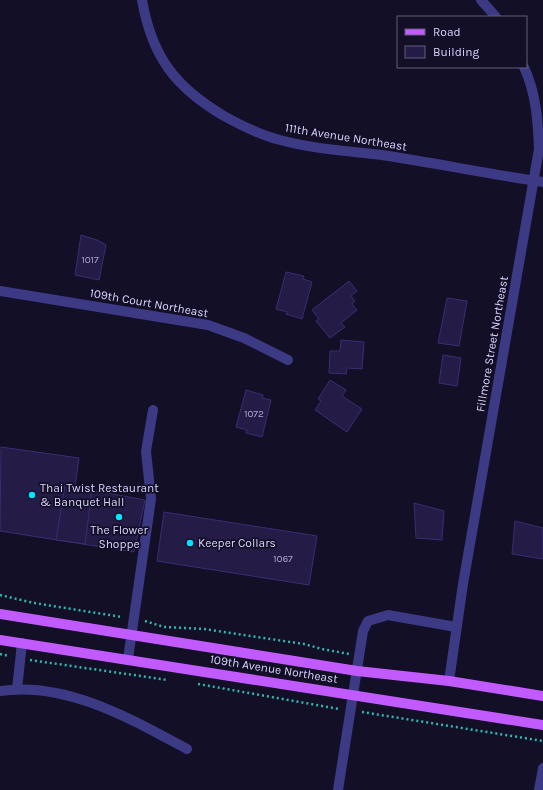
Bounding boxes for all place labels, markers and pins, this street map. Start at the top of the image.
place label: Thai Twist Restaurant & Banquet Hall [40,481,159,509]
marker: Thai Twist Restaurant & Banquet Hall [27,490,37,500]
marker: The Flower Shoppe [114,512,124,522]
place label: The Flower Shoppe [90,523,148,551]
place label: Keeper Collars [198,536,276,550]
marker: Keeper Collars [185,538,195,548]

